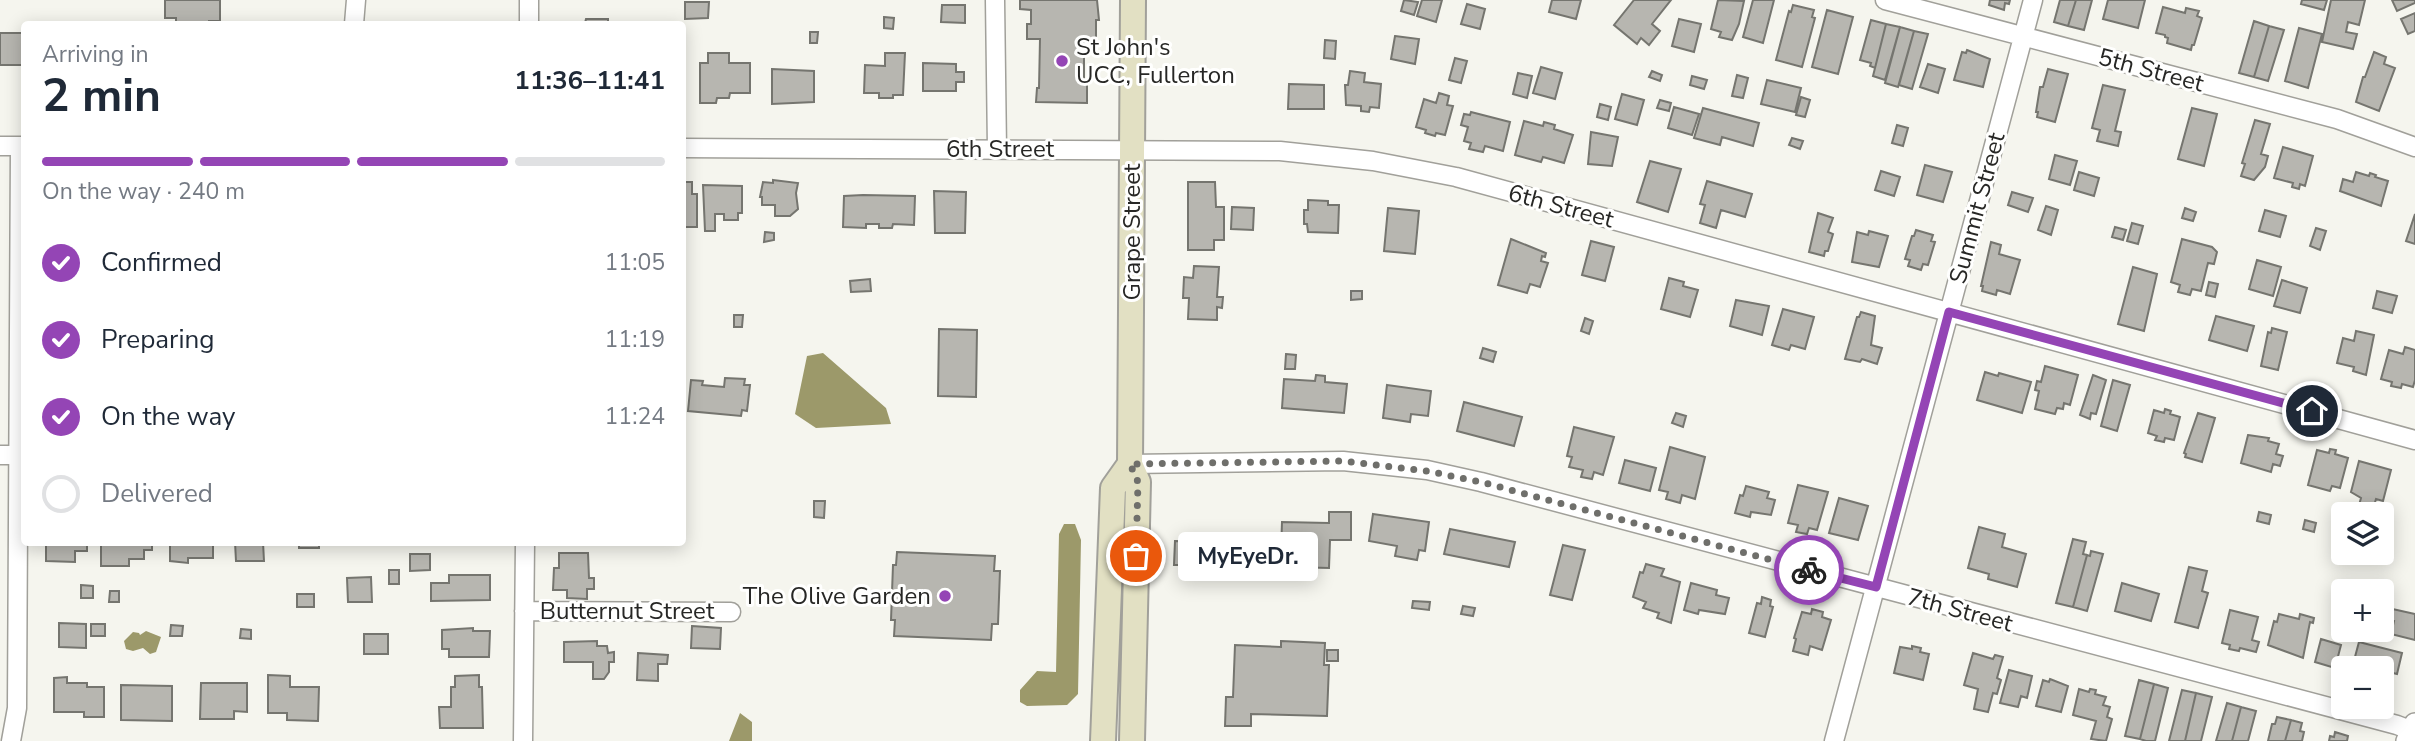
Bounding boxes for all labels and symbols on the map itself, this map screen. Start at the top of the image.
place label: St John's UCC, Fullerton [1076,31,1235,91]
street label: 5th Street [2095,41,2208,100]
marker: St John's UCC, Fullerton [1054,53,1070,69]
street label: Summit Street [1941,128,2013,287]
street label: 6th Street [946,133,1055,165]
street label: Grape Street [1116,163,1148,301]
street label: 6th Street [1505,177,1618,236]
pin [2282,381,2342,441]
pin [1106,526,1166,586]
callout: MyEyeDr. [1178,532,1318,580]
courier [1774,535,1844,605]
place label: The Olive Garden [743,580,931,612]
street label: 7th Street [1904,581,2017,640]
marker: The Olive Garden [937,588,953,604]
street label: Butternut Street [540,595,715,627]

